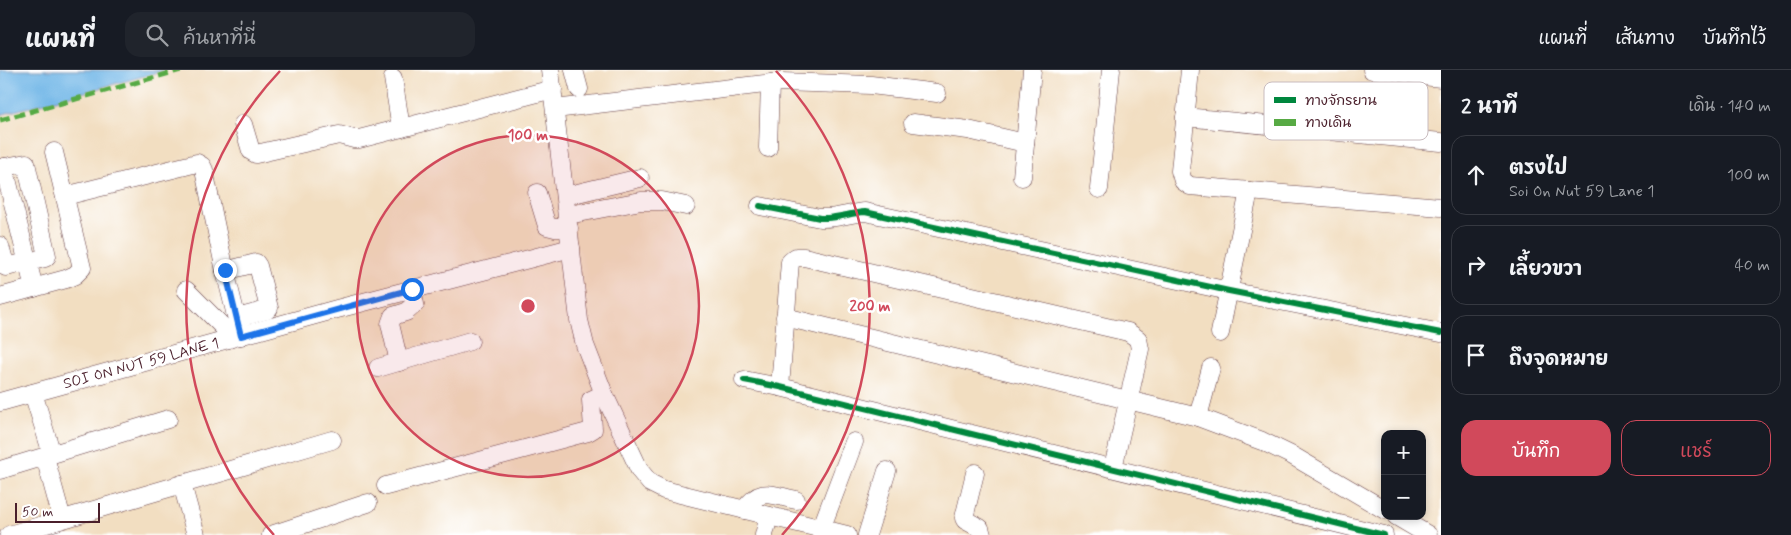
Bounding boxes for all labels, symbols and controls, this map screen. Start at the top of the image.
search box [125,12,475,57]
icon: search [143,21,171,49]
text: แผนที่ [25,25,95,56]
text: ค้นหาที่นี่ [183,26,256,51]
text: แผนที่ [1539,27,1587,51]
text: เส้นทาง [1615,27,1675,51]
text: บันทึกไว้ [1703,27,1766,51]
legend [1264,82,1428,140]
text: ทางจักรยาน [1305,92,1378,110]
text: 2 นาที [1461,93,1517,121]
text: เดิน · 140 m [1688,96,1771,117]
text: ทางเดิน [1305,114,1352,132]
text: 100 m [508,126,548,146]
text: ตรงไป [1509,156,1567,181]
icon: ahead [1462,161,1490,189]
text: 100 m [1727,165,1770,186]
text: Soi On Nut 59 Lane 1 [1509,181,1655,202]
icon: right [1462,251,1490,279]
text: 40 m [1734,255,1770,276]
text: เลี้ยวขวา [1509,257,1582,282]
route end [214,259,237,282]
route start [401,278,424,301]
centre of rings [519,297,537,315]
text: 200 m [850,297,891,317]
street label: SOI ON NUT 59 LANE 1 [61,334,221,394]
icon: arrive [1462,341,1490,369]
text: ถึงจุดหมาย [1509,347,1608,372]
button: บันทึก [1461,420,1611,476]
button: แชร์ [1621,420,1771,476]
map controls [1381,430,1426,520]
button: + [1381,430,1426,475]
button: − [1381,475,1426,520]
scale bar [15,500,100,523]
text: 50 m [22,503,53,521]

